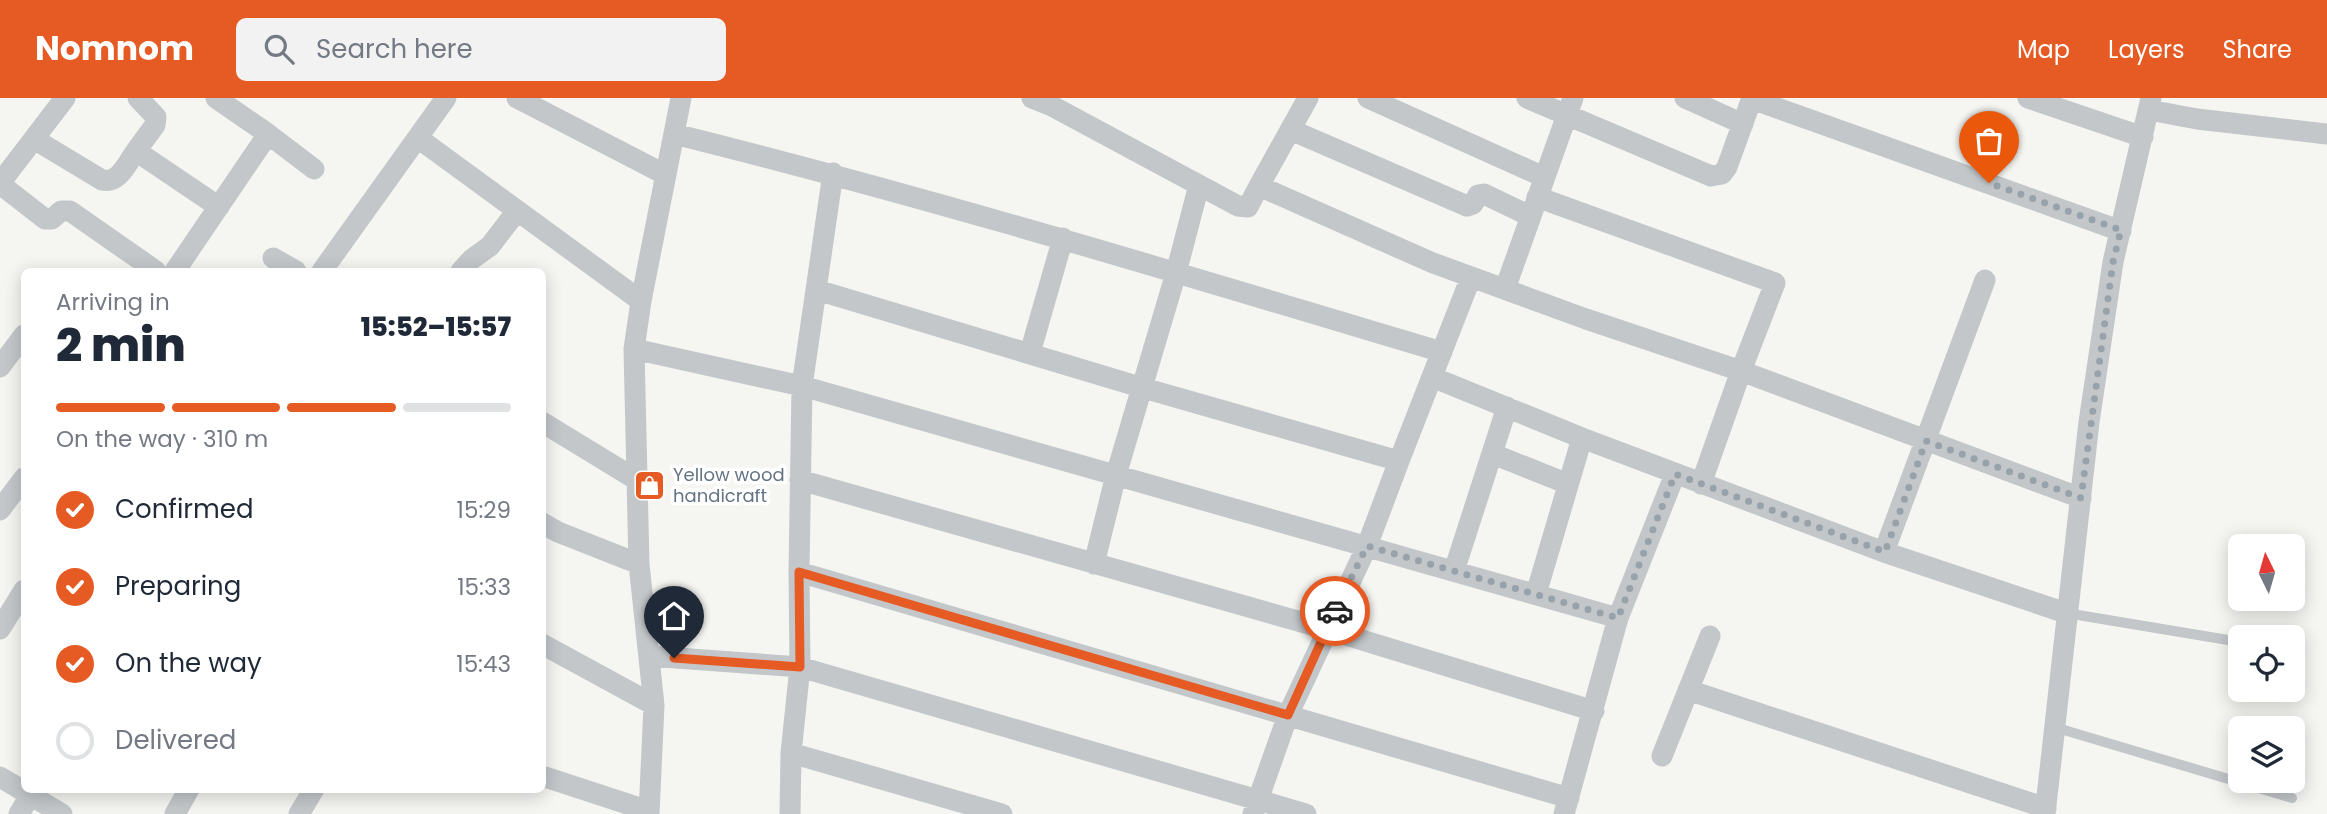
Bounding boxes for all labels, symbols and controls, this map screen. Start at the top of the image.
search box [236,18,726,81]
text: Nomnom [35,25,194,72]
icon: search [260,30,298,68]
text: Search here [316,31,473,67]
text: Map [2017,33,2070,66]
text: Layers [2108,33,2184,66]
text: Share [2222,33,2292,66]
pin [1959,111,2019,183]
icon: bag [1970,122,2008,160]
text: Arriving in [56,286,170,318]
text: 15:52–15:57 [361,309,511,345]
text: 2 min [56,313,186,377]
text: On the way · 310 m [56,423,268,455]
place label: Yellow wood handicraft [673,462,785,508]
shop icon: Yellow wood handicraft [633,468,667,502]
icon: check [56,491,94,529]
text: Confirmed [115,491,253,527]
text: 15:29 [457,494,511,526]
north arrow [2228,534,2305,611]
map controls [2228,534,2305,793]
icon: check [56,568,94,606]
text: Preparing [115,568,241,604]
text: 15:33 [457,571,511,603]
courier [1300,576,1370,646]
pin [644,586,704,658]
icon: car [1316,592,1354,630]
icon: home [655,597,693,635]
button: locate [2228,625,2305,702]
icon: check [56,645,94,683]
text: On the way [115,645,262,681]
text: 15:43 [456,648,511,680]
button: layers [2228,716,2305,793]
text: Delivered [115,722,236,758]

